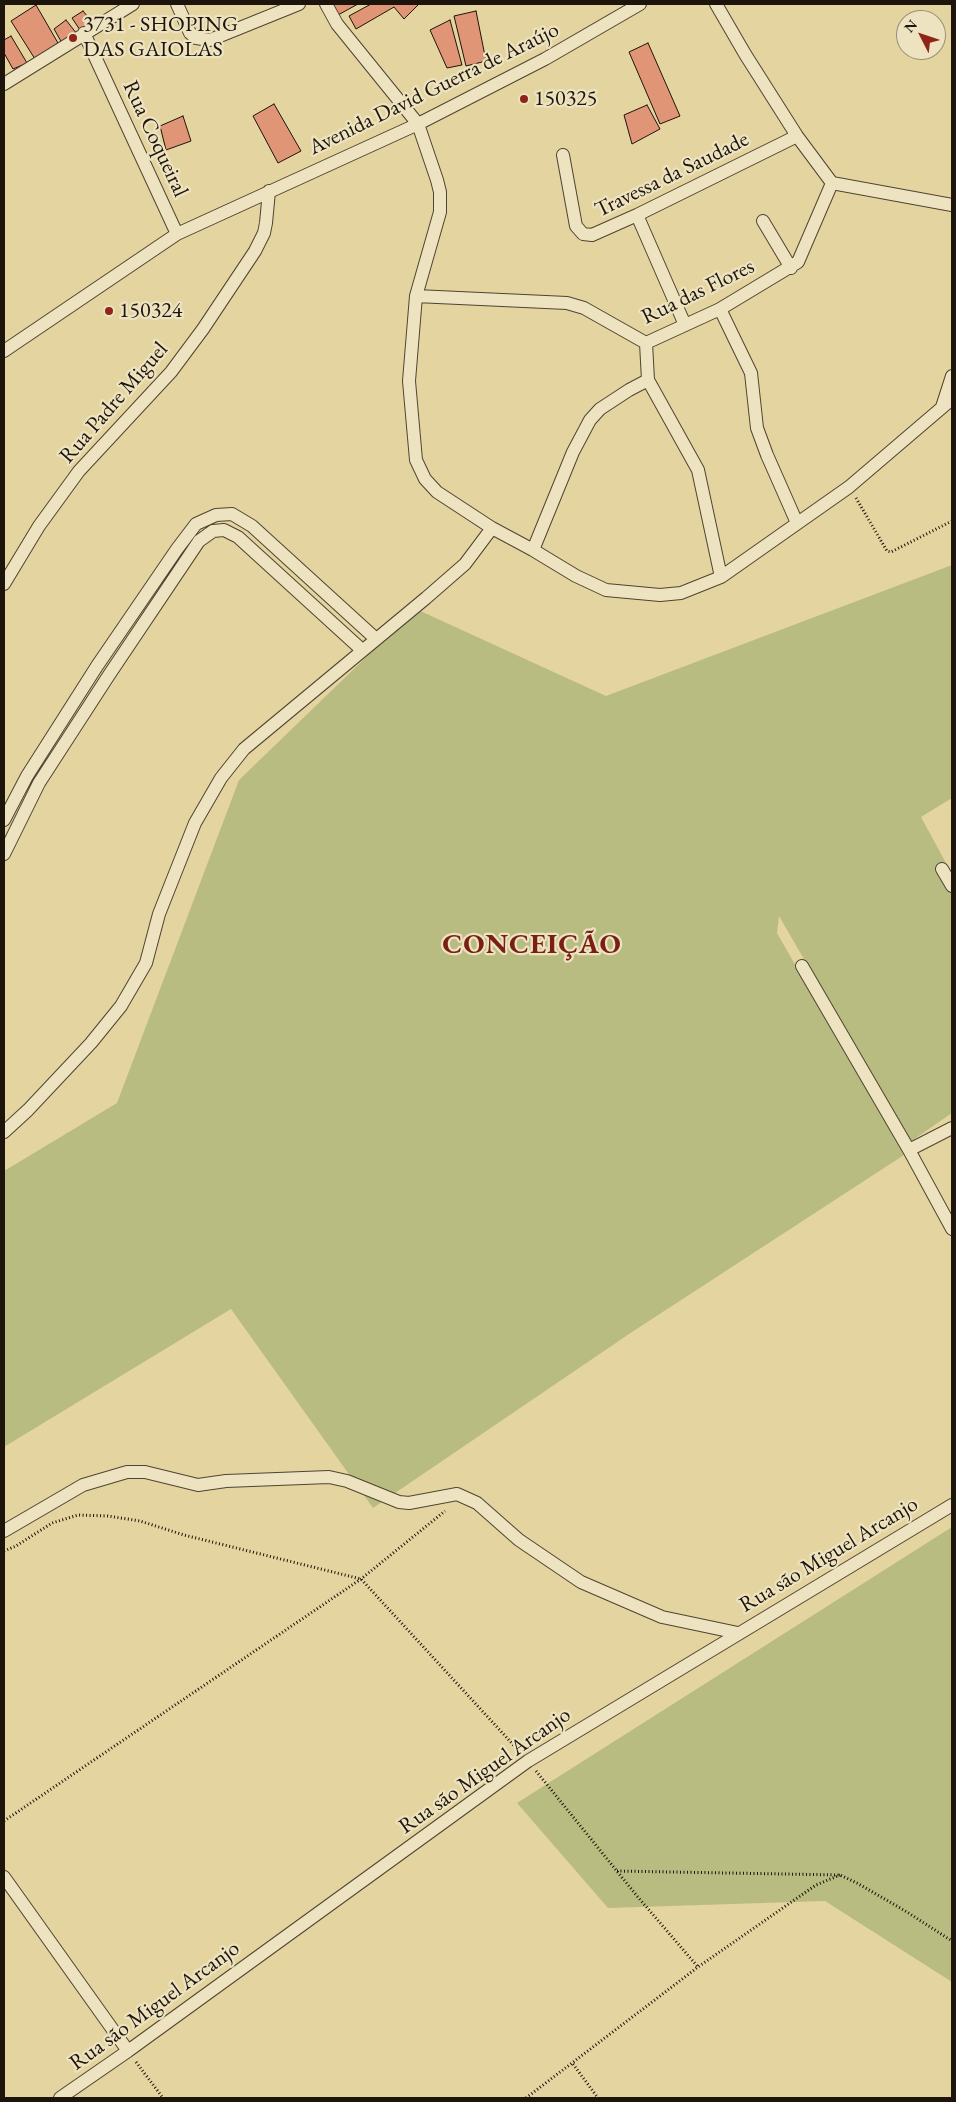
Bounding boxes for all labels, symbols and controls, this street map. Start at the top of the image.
north arrow [896,10,946,60]
place label: 3731 - SHOPING DAS GAIOLAS [83,12,238,64]
text: N [900,16,921,36]
street label: Avenida David Guerra de Araújo [305,17,563,161]
marker: 3731 - SHOPING DAS GAIOLAS [67,32,79,44]
street label: Rua Coqueiral [117,77,193,201]
place label: 150325 [534,86,597,112]
marker: 150325 [518,93,530,105]
street label: Travessa da Saudade [591,126,753,224]
street label: Rua das Flores [637,253,759,331]
place label: 150324 [119,298,182,324]
marker: 150324 [103,305,115,317]
street label: Rua Padre Miguel [54,337,174,469]
district label: CONCEIÇÃO [441,928,623,962]
street label: Rua são Miguel Arcanjo [735,1491,923,1619]
street label: Rua são Miguel Arcanjo [394,1702,576,1840]
street label: Rua são Miguel Arcanjo [65,1935,245,2077]

